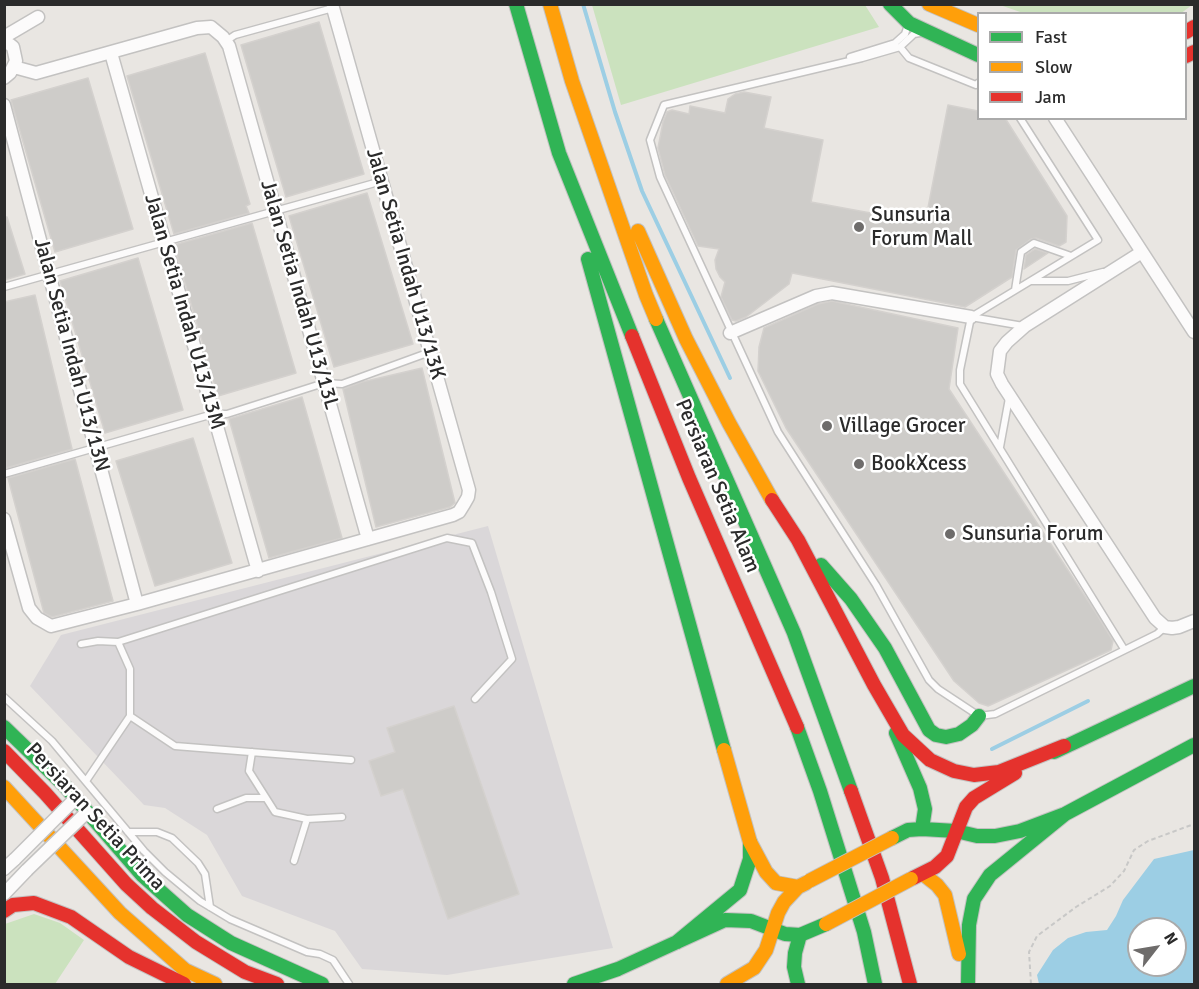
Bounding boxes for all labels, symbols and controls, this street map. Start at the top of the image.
legend [977,12,1187,120]
text: Fast [1035,26,1067,48]
text: Slow [1035,56,1072,78]
text: Jam [1035,86,1066,108]
street label: Jalan Setia Indah U13/13K [360,146,450,382]
street label: Jalan Setia Indah U13/13L [254,177,344,413]
street label: Jalan Setia Indah U13/13M [138,191,230,433]
place label: Sunsuria Forum Mall [871,202,973,252]
marker: Sunsuria Forum Mall [852,220,866,234]
street label: Jalan Setia Indah U13/13N [28,235,114,475]
street label: Persiaran Setia Alam [669,395,765,577]
place label: Village Grocer [839,413,965,439]
marker: Village Grocer [820,419,834,433]
place label: BookXcess [871,451,967,477]
marker: BookXcess [852,457,866,471]
place label: Sunsuria Forum [962,521,1104,547]
marker: Sunsuria Forum [943,527,957,541]
street label: Persiaran Setia Prima [20,738,170,896]
north arrow [1127,917,1187,977]
text: N [1159,929,1182,949]

